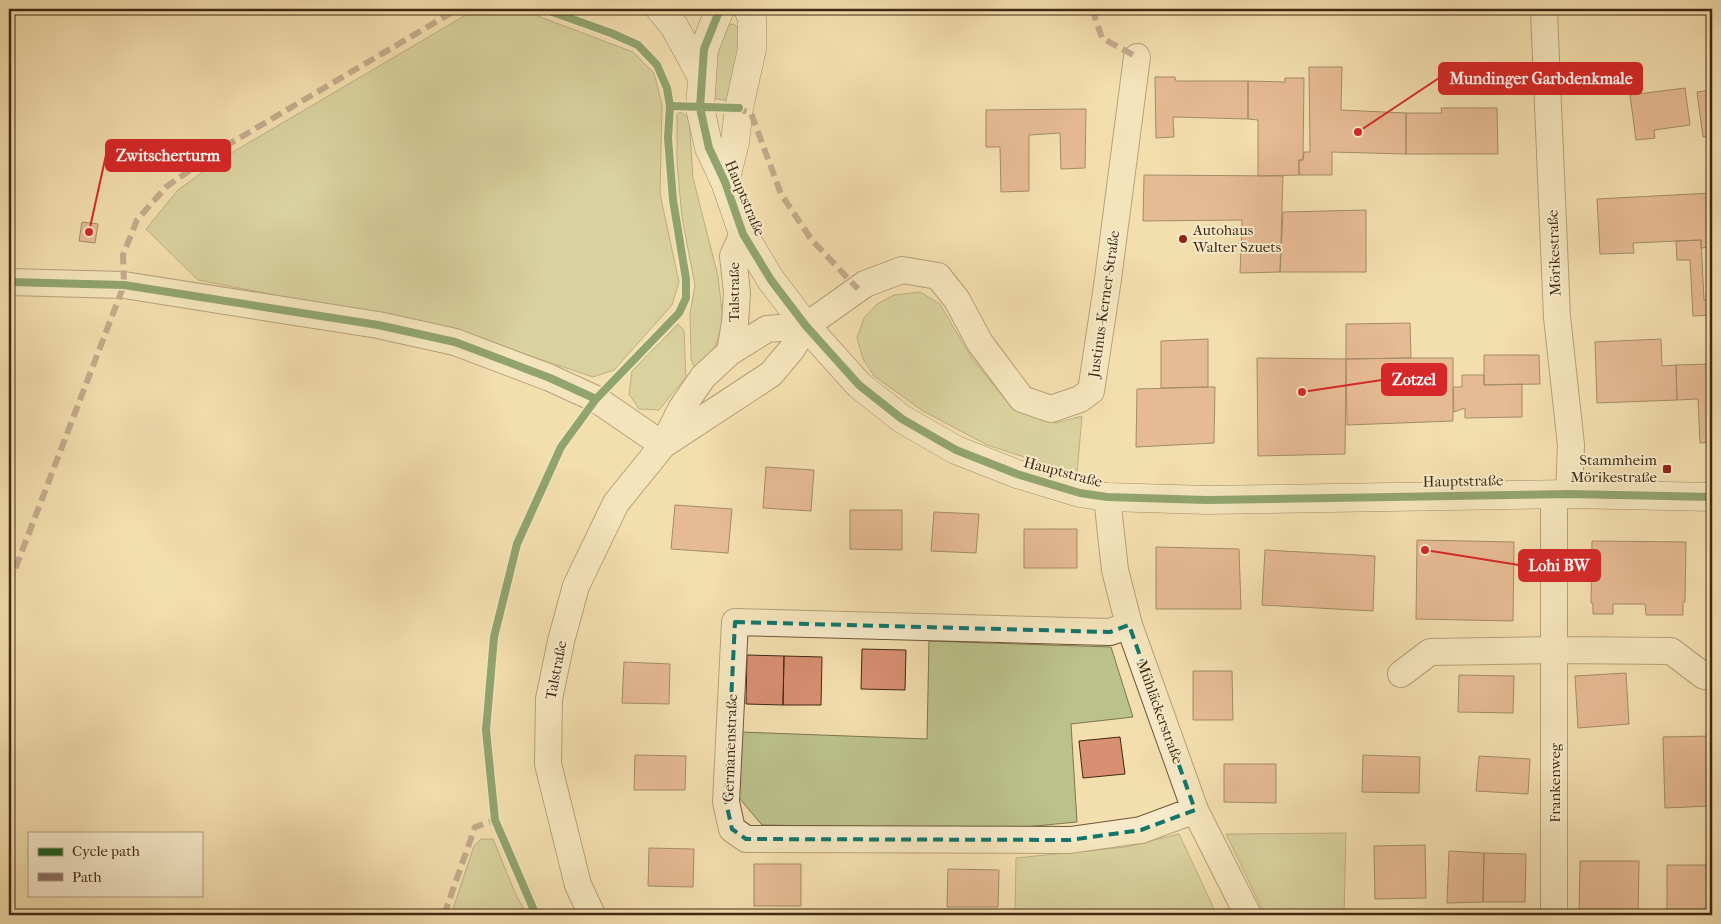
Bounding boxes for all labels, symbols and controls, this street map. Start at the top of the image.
callout: Mundinger Garbdenkmale [1439,63,1642,94]
text: Mundinger Garbdenkmale [1448,69,1633,89]
callout: Zwitscherturm [106,140,230,171]
text: Zwitscherturm [116,146,221,165]
street label: Hauptstraße [721,157,769,239]
street label: Mörikestraße [1543,209,1565,297]
place label: Autohaus Walter Szuets [1192,221,1282,256]
street label: Justinus-Kerner-Straße [1085,229,1123,380]
marker: Autohaus Walter Szuets [1177,233,1189,245]
street label: Talstraße [725,262,743,322]
callout: Zotzel [1382,364,1446,395]
text: Zotzel [1392,370,1437,389]
place label: Stammheim Mörikestraße [1570,451,1658,486]
street label: Hauptstraße [1022,453,1105,491]
marker: Stammheim Mörikestraße [1661,463,1673,475]
street label: Hauptstraße [1423,471,1504,491]
callout: Lohi BW [1519,550,1600,581]
text: Lohi BW [1529,556,1591,575]
street label: Talstraße [541,638,571,701]
street label: Mühläckerstraße [1133,658,1187,767]
street label: Germanenstraße [719,693,741,803]
street label: Frankenweg [1546,742,1564,823]
legend [28,832,202,896]
text: Cycle path [72,842,140,860]
text: Path [72,868,102,886]

